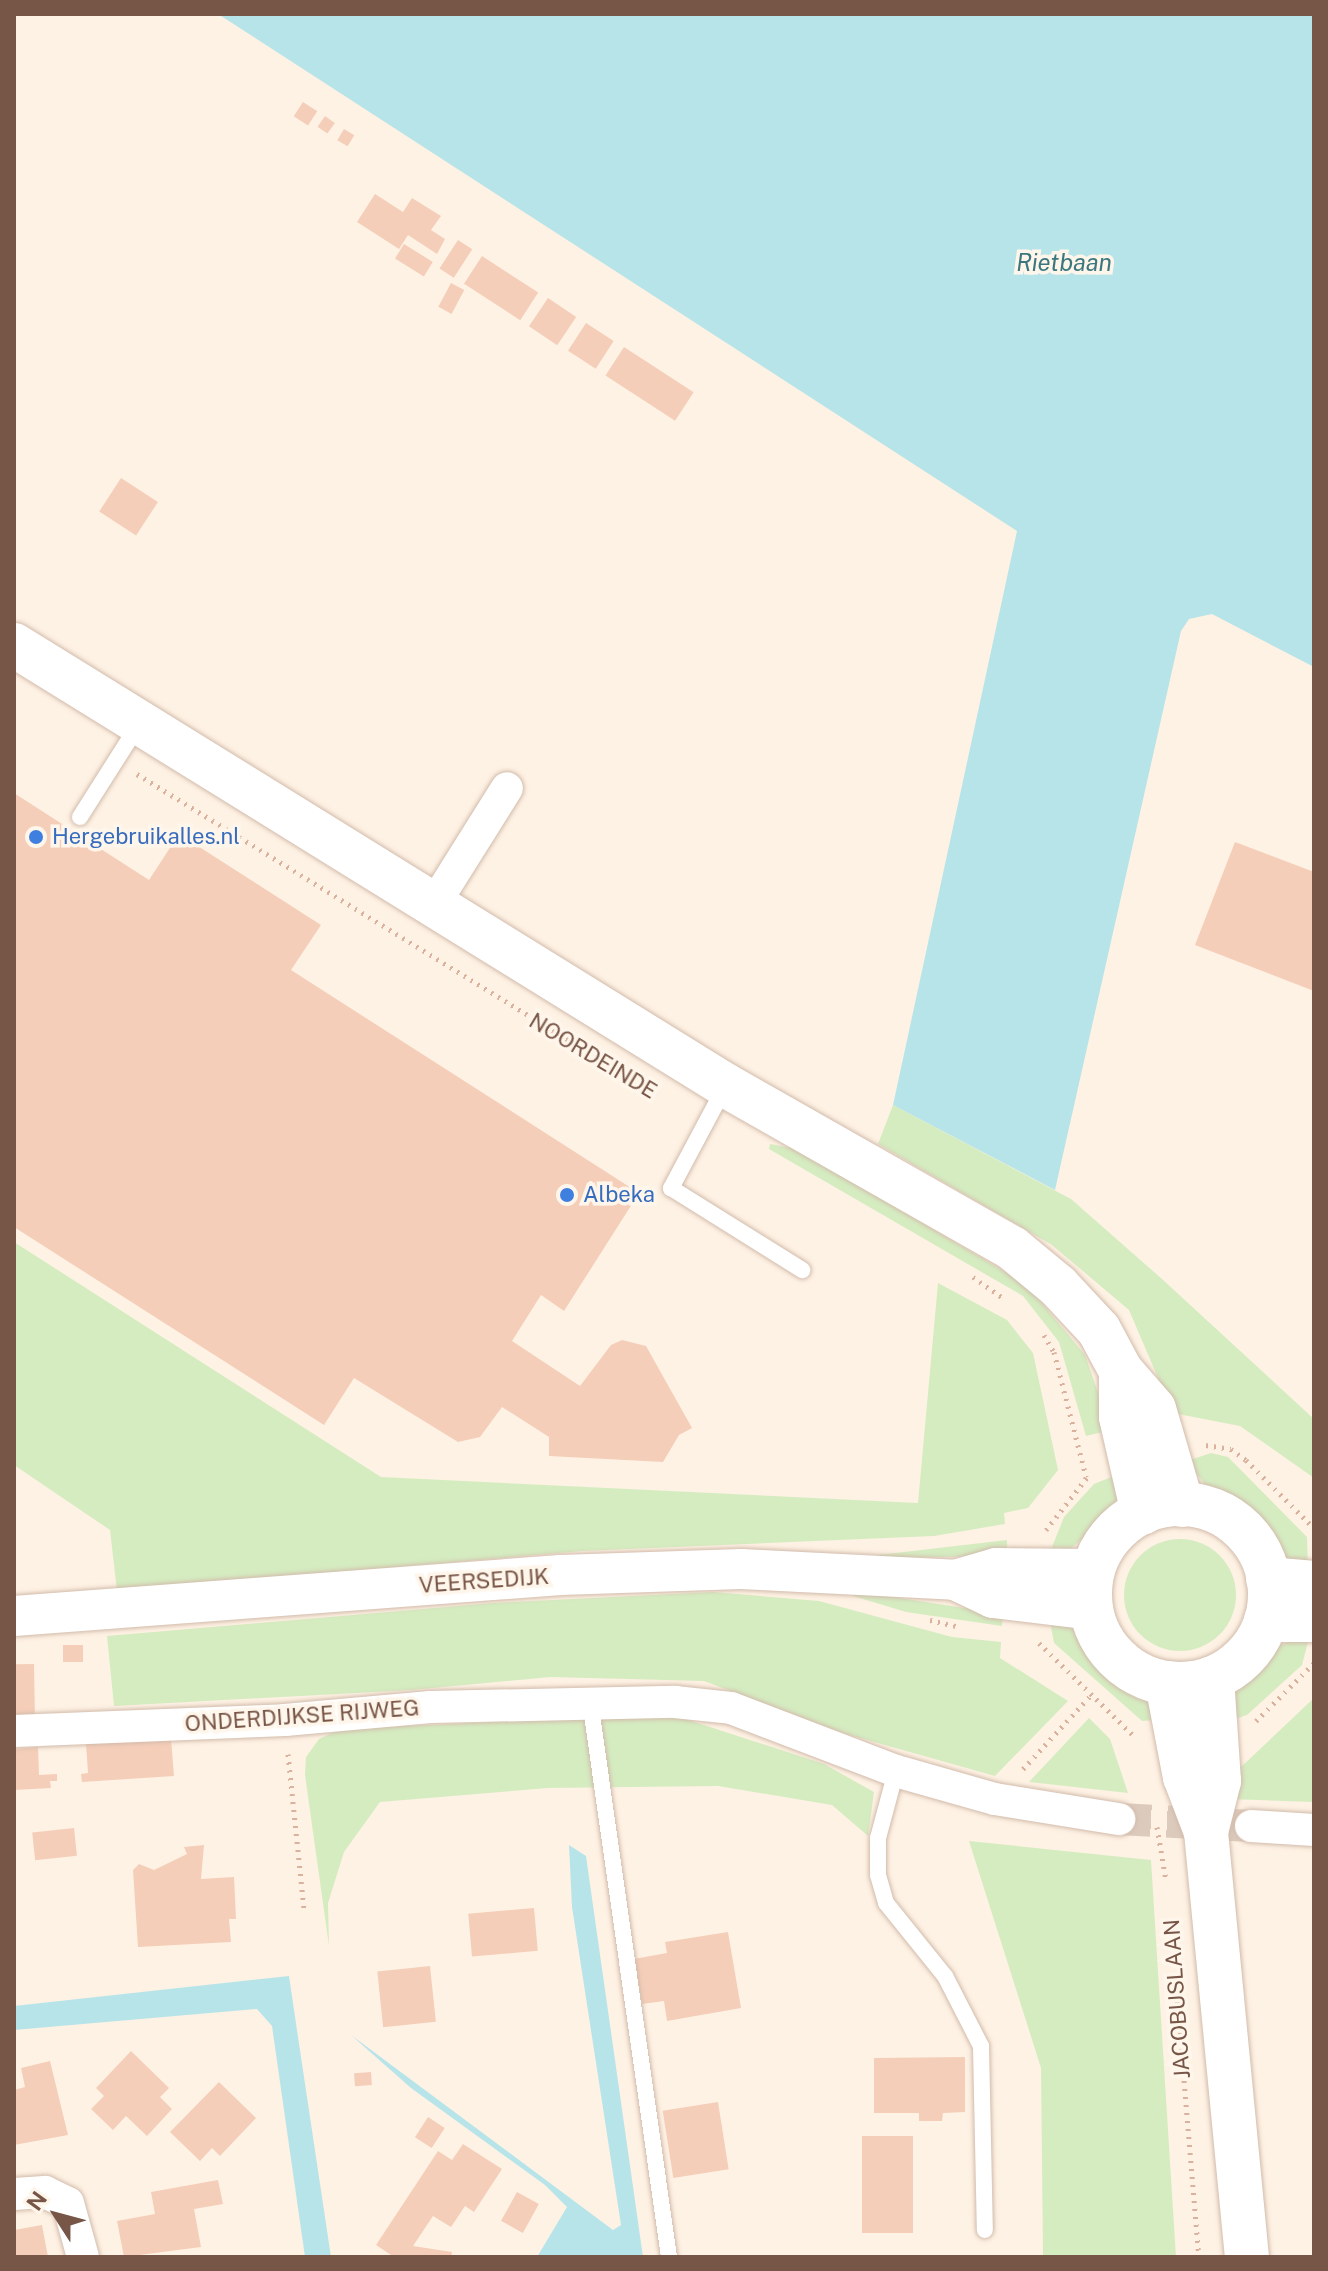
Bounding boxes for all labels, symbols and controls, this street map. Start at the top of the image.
water label: Rietbaan [1016,249,1112,277]
place label: Hergebruikalles.nl [52,824,240,850]
marker: Hergebruikalles.nl [27,828,45,846]
street label: NOORDEINDE [524,1007,662,1105]
place label: Albeka [583,1182,655,1208]
marker: Albeka [558,1186,576,1204]
street label: VEERSEDIJK [418,1563,550,1599]
street label: ONDERDIJKSE RIJWEG [184,1695,420,1737]
street label: JACOBUSLAAN [1158,1918,1196,2080]
north arrow [16,2175,96,2255]
text: N [21,2186,52,2215]

